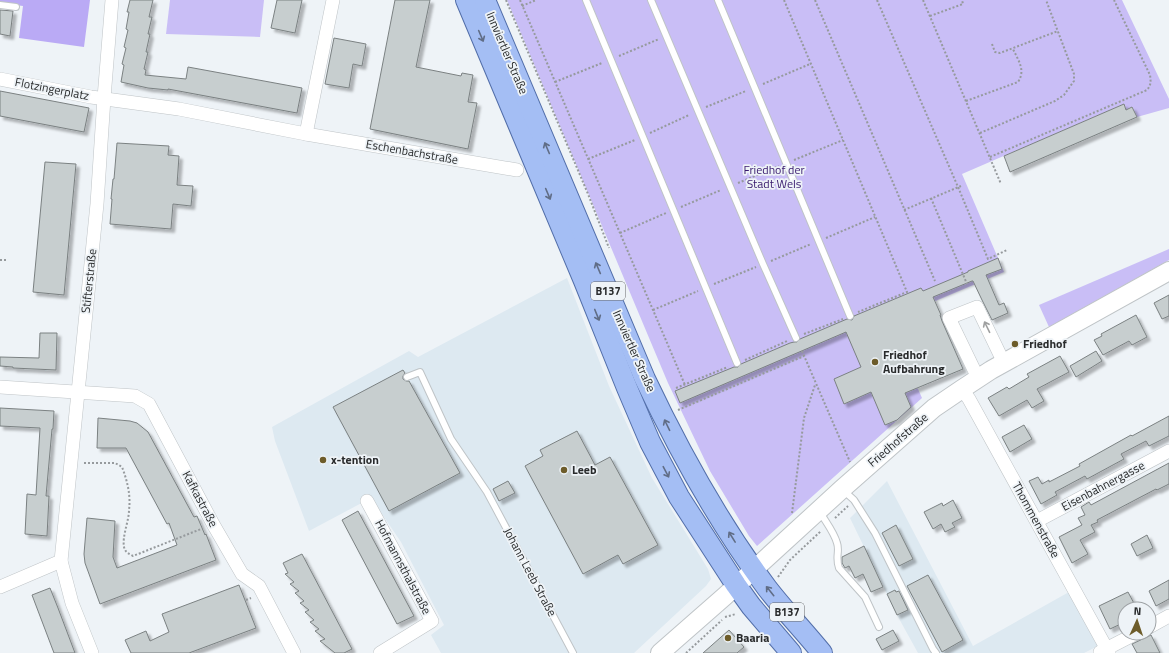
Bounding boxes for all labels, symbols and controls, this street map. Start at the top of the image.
street label: Innviertler Straße [482,9,533,97]
one-way arrow [477,29,485,41]
street label: Flotzingerplatz [13,72,91,105]
street label: Eschenbachstraße [364,134,460,169]
one-way arrow [543,142,550,154]
park label: Friedhof der Stadt Wels [743,160,805,193]
one-way arrow [544,188,552,200]
street label: Stifterstraße [76,248,101,314]
one-way arrow [593,262,601,274]
road number: B137 [591,282,625,300]
street label: Innviertler Straße [608,307,661,395]
one-way arrow [594,308,602,320]
one-way arrow [983,322,990,334]
place label: Friedhof [1023,334,1067,353]
marker: Friedhof [1010,339,1020,349]
place label: Friedhof Aufbahrung [883,345,945,378]
marker: Friedhof Aufbahrung [870,357,880,367]
street label: Friedhofstraße [863,408,932,471]
one-way arrow [663,419,670,431]
place label: x-tention [331,450,379,469]
marker: x-tention [318,455,328,465]
street label: Eisenbahnergasse [1058,456,1148,516]
place label: Leeb [572,460,597,479]
marker: Leeb [559,465,569,475]
one-way arrow [663,466,670,478]
street label: Kafkastraße [178,467,223,530]
street label: Thommenstraße [1008,478,1065,561]
street label: Hofmannsthalstraße [370,516,437,618]
street label: Johann Leeb Straße [499,524,562,620]
one-way arrow [728,531,736,543]
one-way arrow [766,585,774,596]
north arrow [1117,601,1157,641]
road number: B137 [770,603,804,621]
text: N [1133,603,1142,619]
place label: Baaria [736,628,769,647]
marker: Baaria [723,633,733,643]

